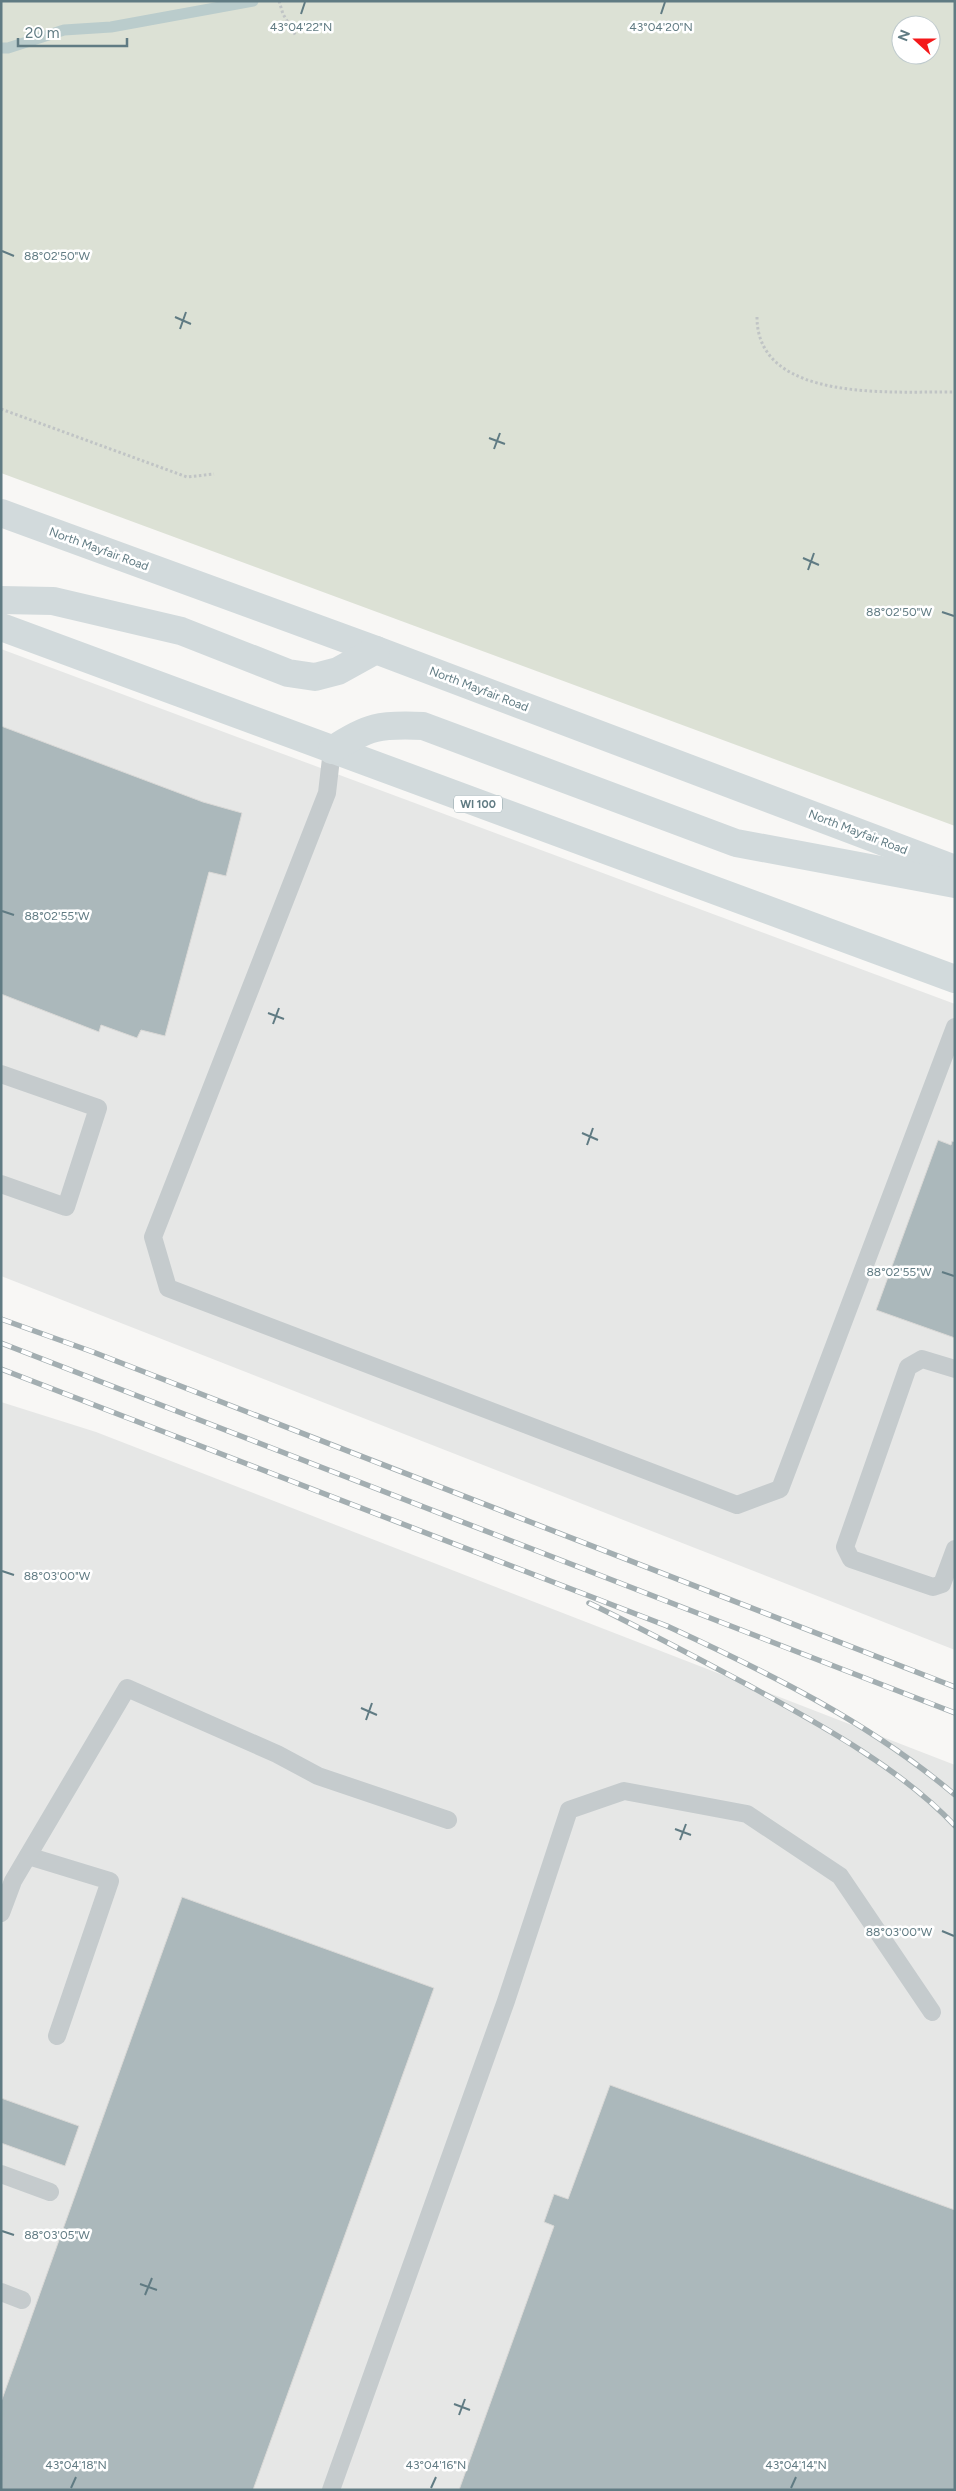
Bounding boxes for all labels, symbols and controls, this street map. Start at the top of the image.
scale bar [18,15,126,47]
north arrow [891,15,941,65]
text: 43°04'22"N [270,20,332,34]
text: 43°04'20"N [629,20,693,34]
text: 20 m [25,24,59,42]
text: N [894,27,914,44]
text: 88°02'50"W [24,249,90,263]
street label: North Mayfair Road [47,524,151,574]
text: 88°02'50"W [866,605,932,619]
street label: North Mayfair Road [428,664,530,714]
road number: WI 100 [454,796,502,812]
street label: North Mayfair Road [807,807,909,857]
text: 88°02'55"W [24,909,90,923]
text: 88°02'55"W [866,1265,932,1279]
text: 88°03'00"W [24,1569,91,1583]
text: 88°03'00"W [866,1925,933,1939]
text: 88°03'05"W [24,2228,90,2242]
text: 43°04'18"N [45,2458,107,2472]
text: 43°04'16"N [406,2458,466,2472]
text: 43°04'14"N [765,2458,827,2472]

